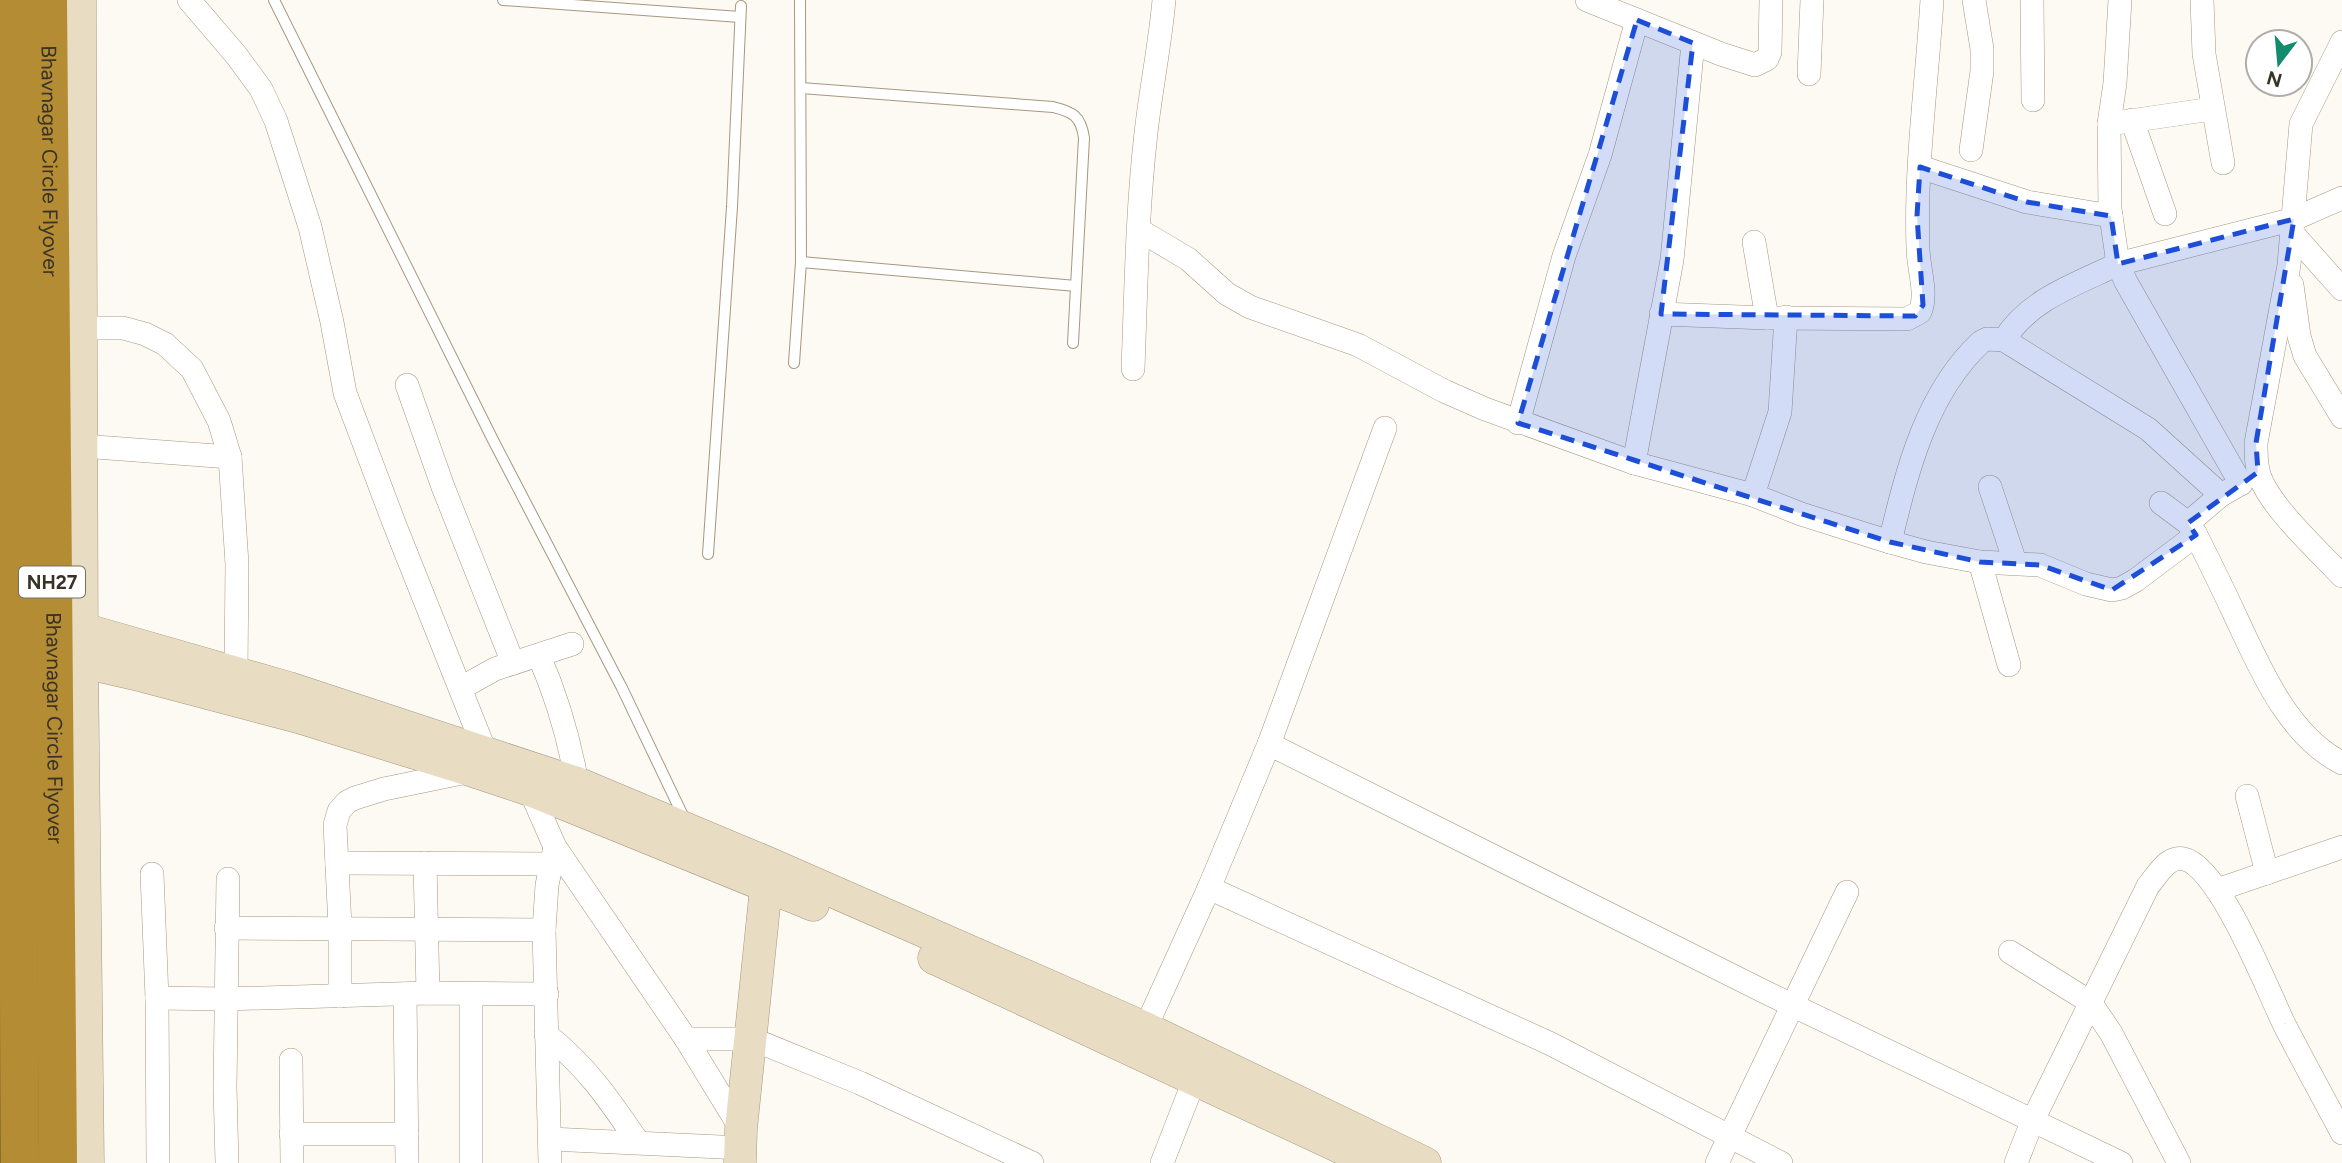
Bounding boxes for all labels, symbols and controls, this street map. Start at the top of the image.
north arrow [2244,28,2314,98]
street label: Bhavnagar Circle Flyover [36,45,63,277]
text: N [2264,66,2285,92]
road number: NH27 [19,566,85,597]
street label: Bhavnagar Circle Flyover [41,612,68,844]

